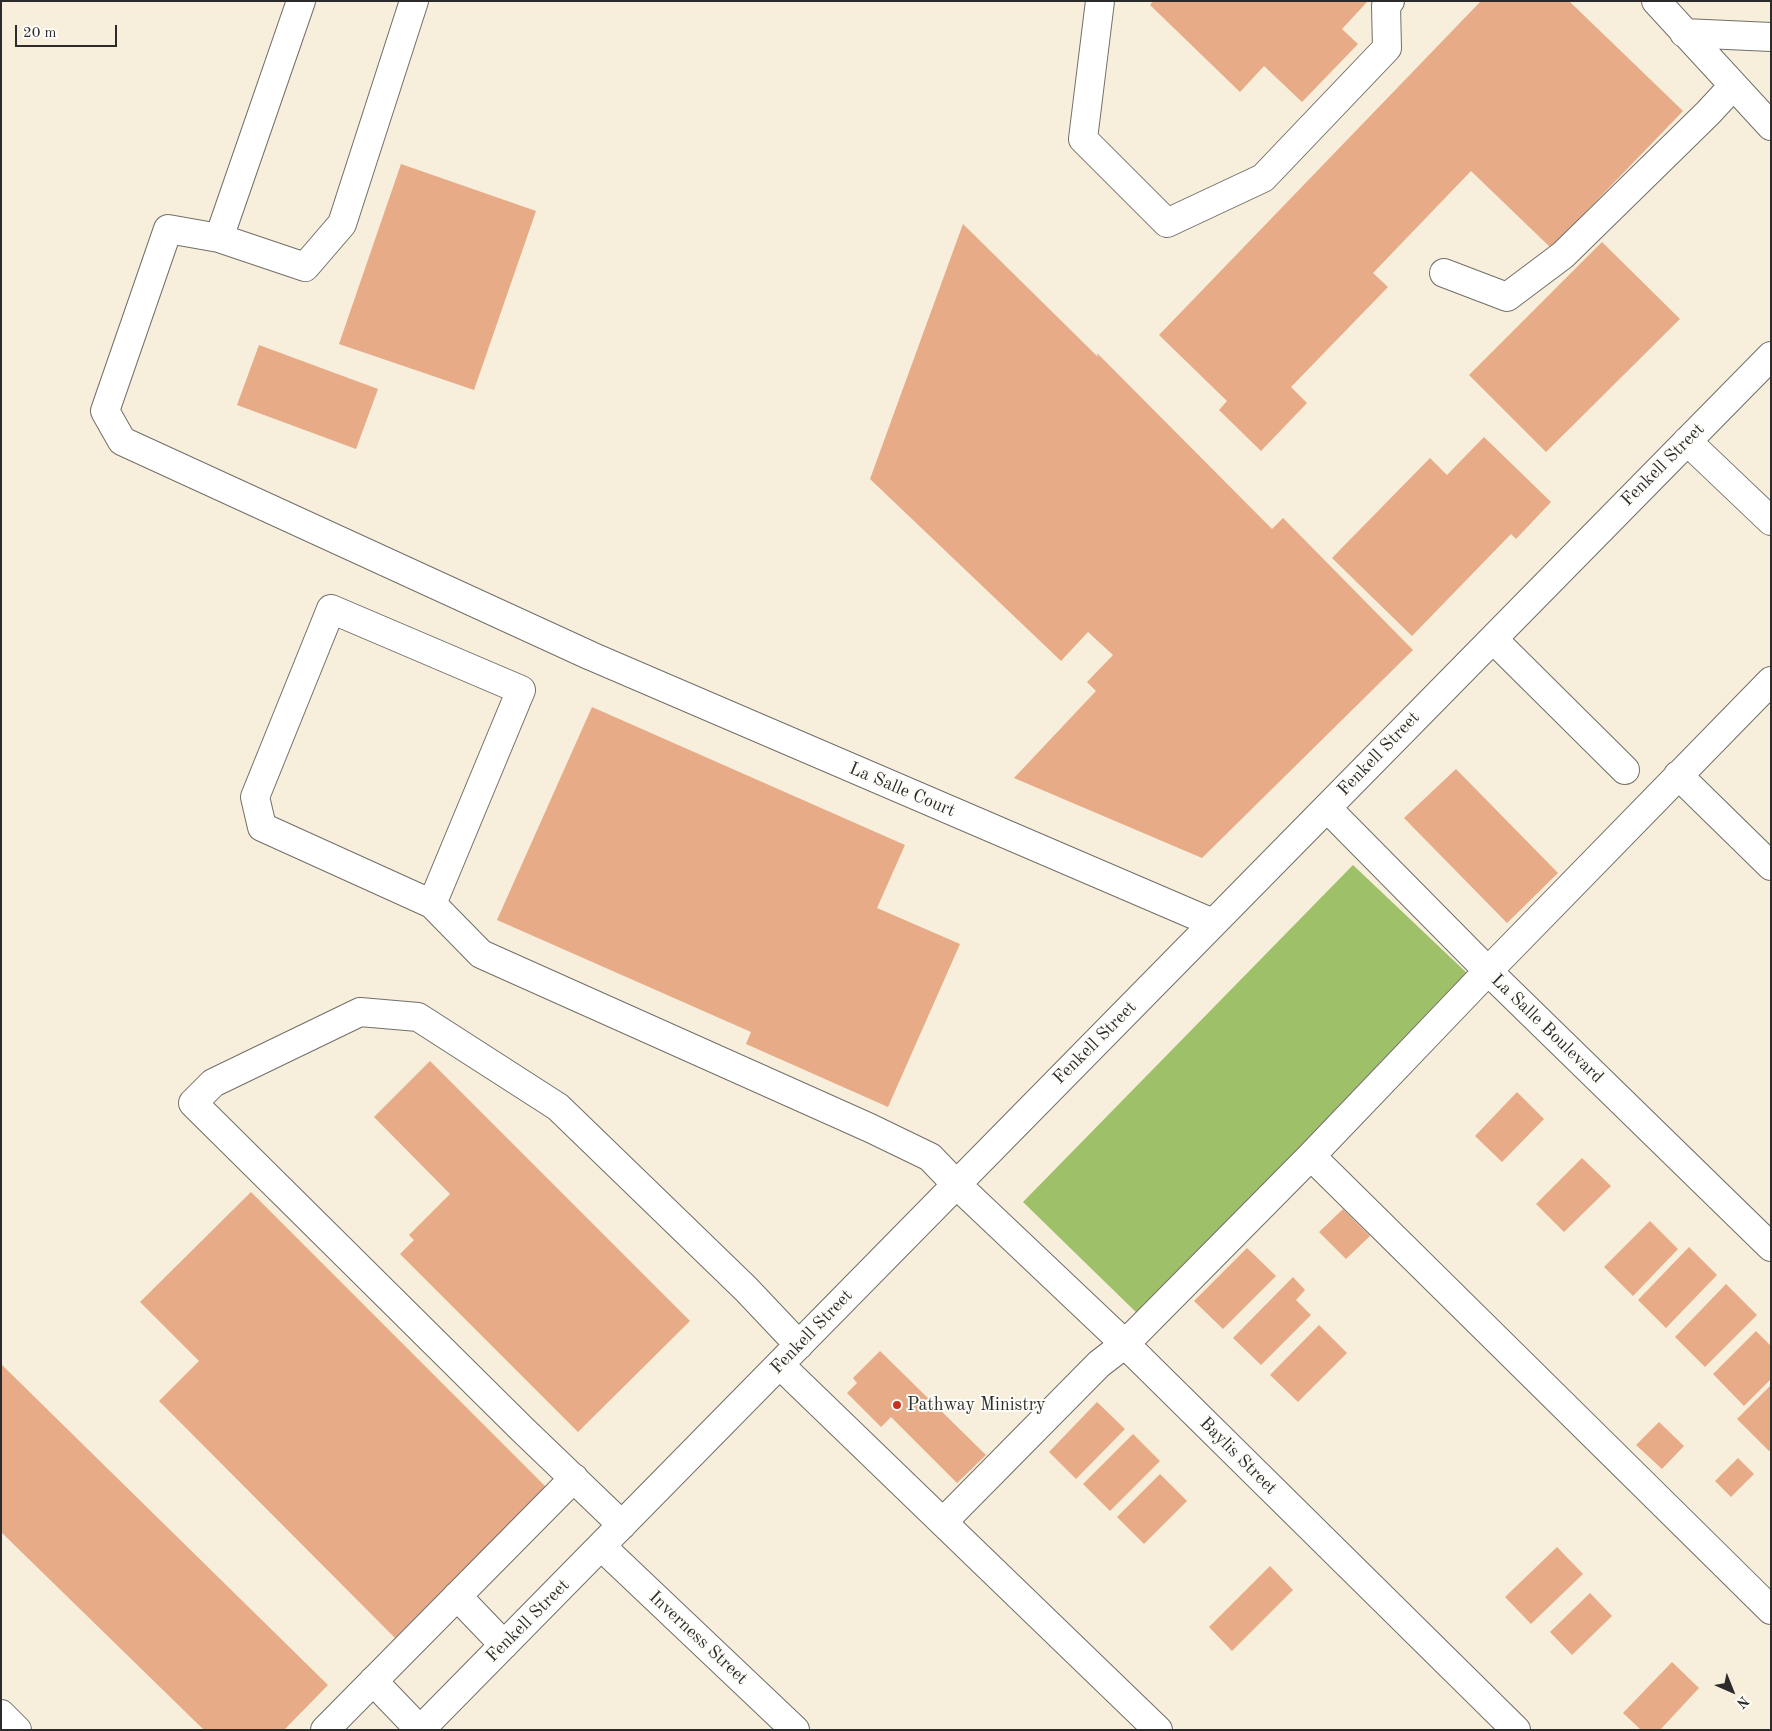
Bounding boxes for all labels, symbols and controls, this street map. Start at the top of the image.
scale bar [18,15,120,47]
text: 20 m [23,26,57,41]
street label: Fenkell Street [1617,419,1709,511]
street label: Fenkell Street [1333,707,1425,801]
street label: La Salle Court [846,758,958,822]
street label: La Salle Boulevard [1486,970,1608,1088]
street label: Fenkell Street [1049,997,1141,1089]
street label: Fenkell Street [766,1285,858,1379]
place label: Pathway Ministry [907,1394,1046,1416]
marker: Pathway Ministry [891,1399,903,1411]
street label: Baylis Street [1195,1413,1281,1499]
street label: Fenkell Street [482,1575,574,1667]
street label: Inverness Street [644,1587,752,1689]
north arrow [1707,1666,1757,1716]
text: N [1734,1693,1751,1711]

